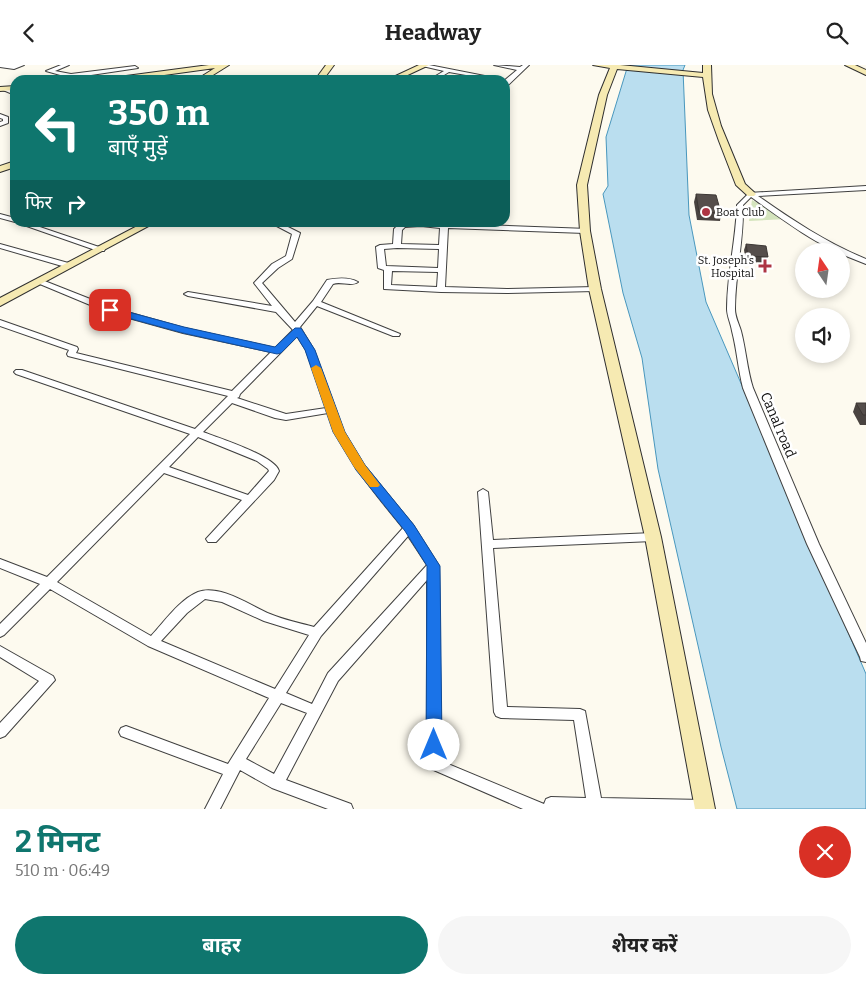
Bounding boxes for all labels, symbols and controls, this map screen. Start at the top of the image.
icon: back [15,19,43,47]
text: Headway [385,19,481,46]
icon: search [823,19,851,47]
text: 350 m [108,92,209,134]
icon: left [25,95,90,160]
text: बाएँ मुड़ें [108,134,168,161]
icon: right [62,190,90,218]
text: फिर [25,191,52,214]
marker: Boat Club [700,206,712,218]
place label: Boat Club [716,206,765,219]
north arrow [795,243,850,297]
map controls [795,243,850,363]
place label: St. Joseph's Hospital [698,254,754,280]
marker: St. Joseph's Hospital [758,259,772,273]
pin [89,289,131,331]
icon: arrive [96,296,124,324]
button: sound [795,308,850,363]
street label: Canal road [757,390,799,460]
position arrow [407,718,459,770]
text: 2 मिनट [15,824,100,860]
button: close [799,826,851,878]
text: 510 m · 06:49 [15,861,110,880]
button: बाहर [15,916,428,974]
button: शेयर करें [438,916,851,974]

